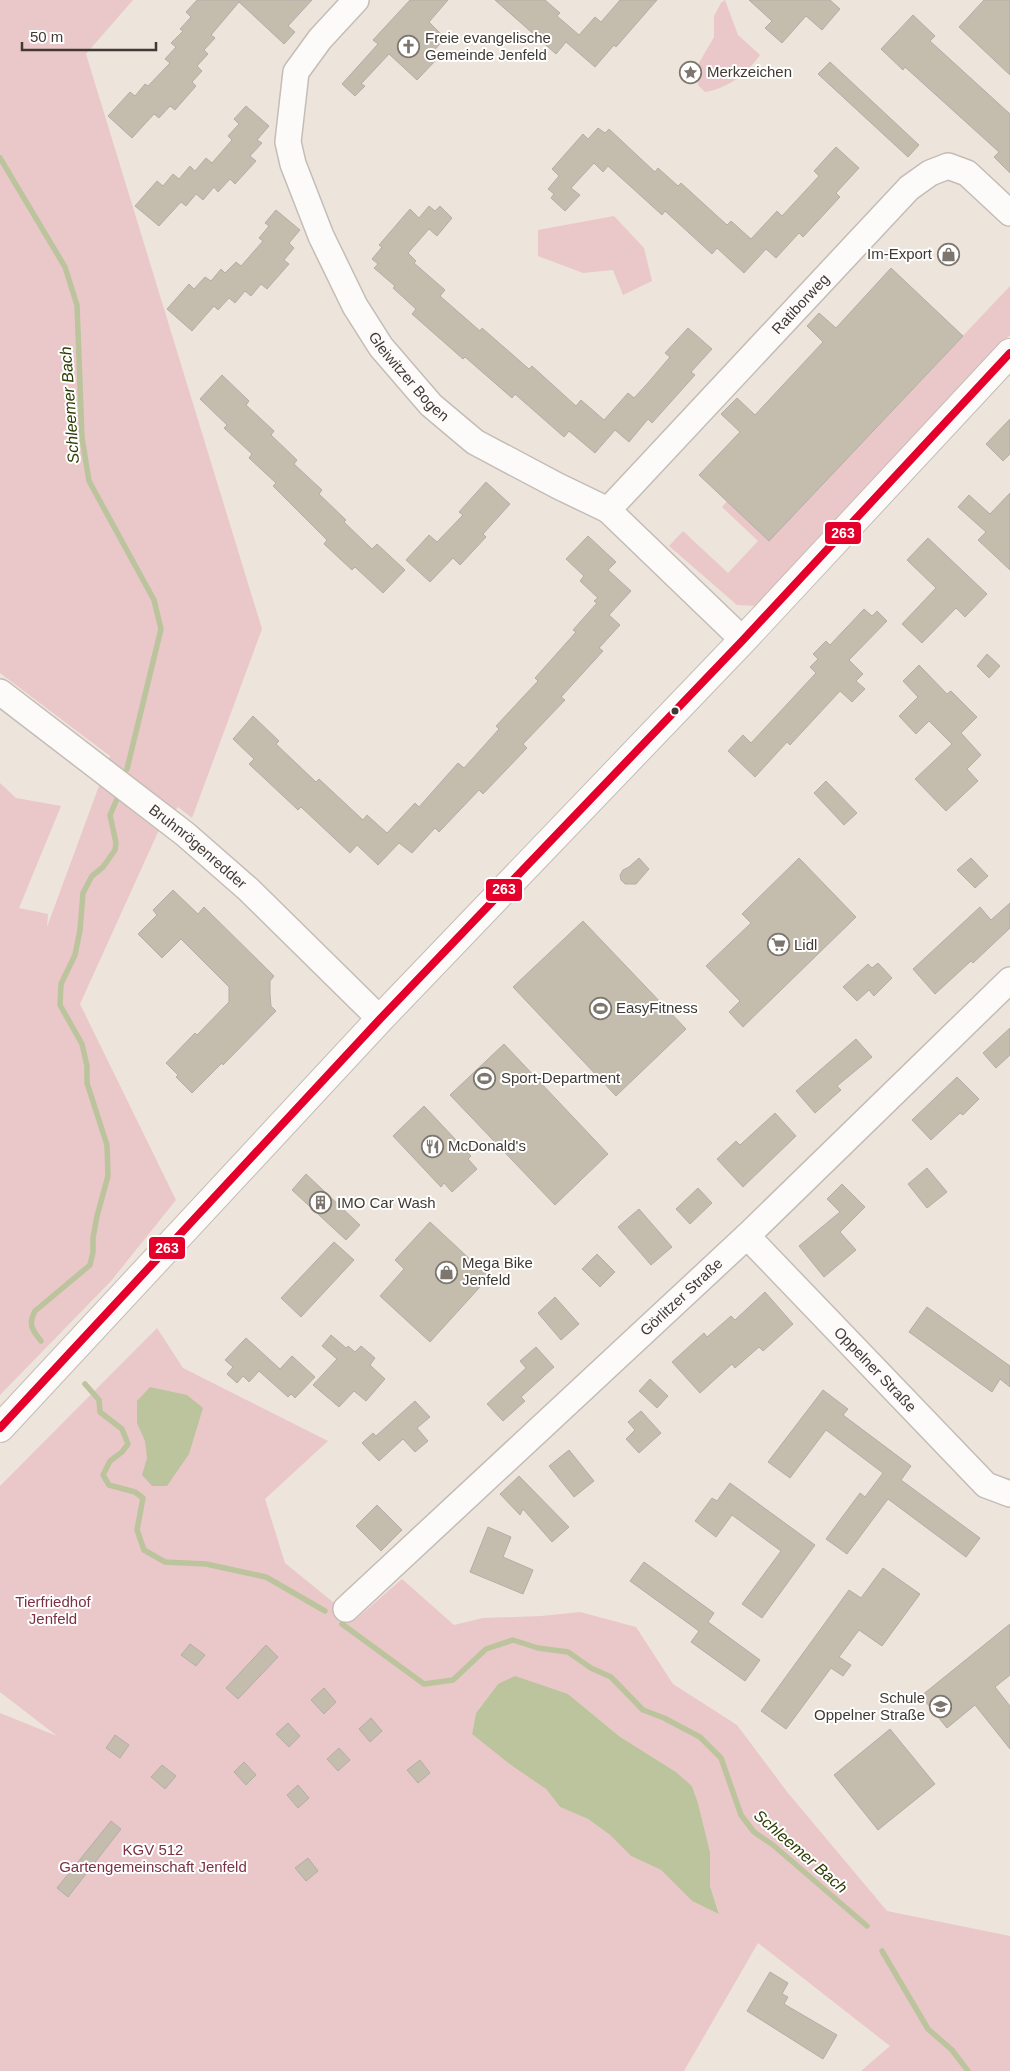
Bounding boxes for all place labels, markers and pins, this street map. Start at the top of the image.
place label: Freie evangelische Gemeinde Jenfeld [425,29,551,63]
church icon: Freie evangelische Gemeinde Jenfeld [397,35,421,59]
place icon: Merkzeichen [679,60,703,84]
place label: Merkzeichen [707,63,792,80]
shop icon: Im-Export [936,242,960,266]
place label: Im-Export [867,245,933,262]
unlabelled marker [670,706,680,716]
supermarket icon: Lidl [766,933,790,957]
place label: Lidl [794,936,817,953]
sports icon: EasyFitness [588,996,612,1020]
place label: EasyFitness [616,999,698,1016]
sports icon: Sport-Department [473,1066,497,1090]
place label: Sport-Department [501,1069,621,1086]
restaurant icon: McDonald's [420,1134,444,1158]
place label: McDonald's [448,1137,526,1154]
building icon: IMO Car Wash [309,1191,333,1215]
place label: IMO Car Wash [337,1194,436,1211]
place label: Mega Bike Jenfeld [462,1254,533,1288]
shop icon: Mega Bike Jenfeld [434,1260,458,1284]
place label: Schule Oppelner Straße [814,1689,925,1723]
school or university icon: Schule Oppelner Straße [929,1695,953,1719]

